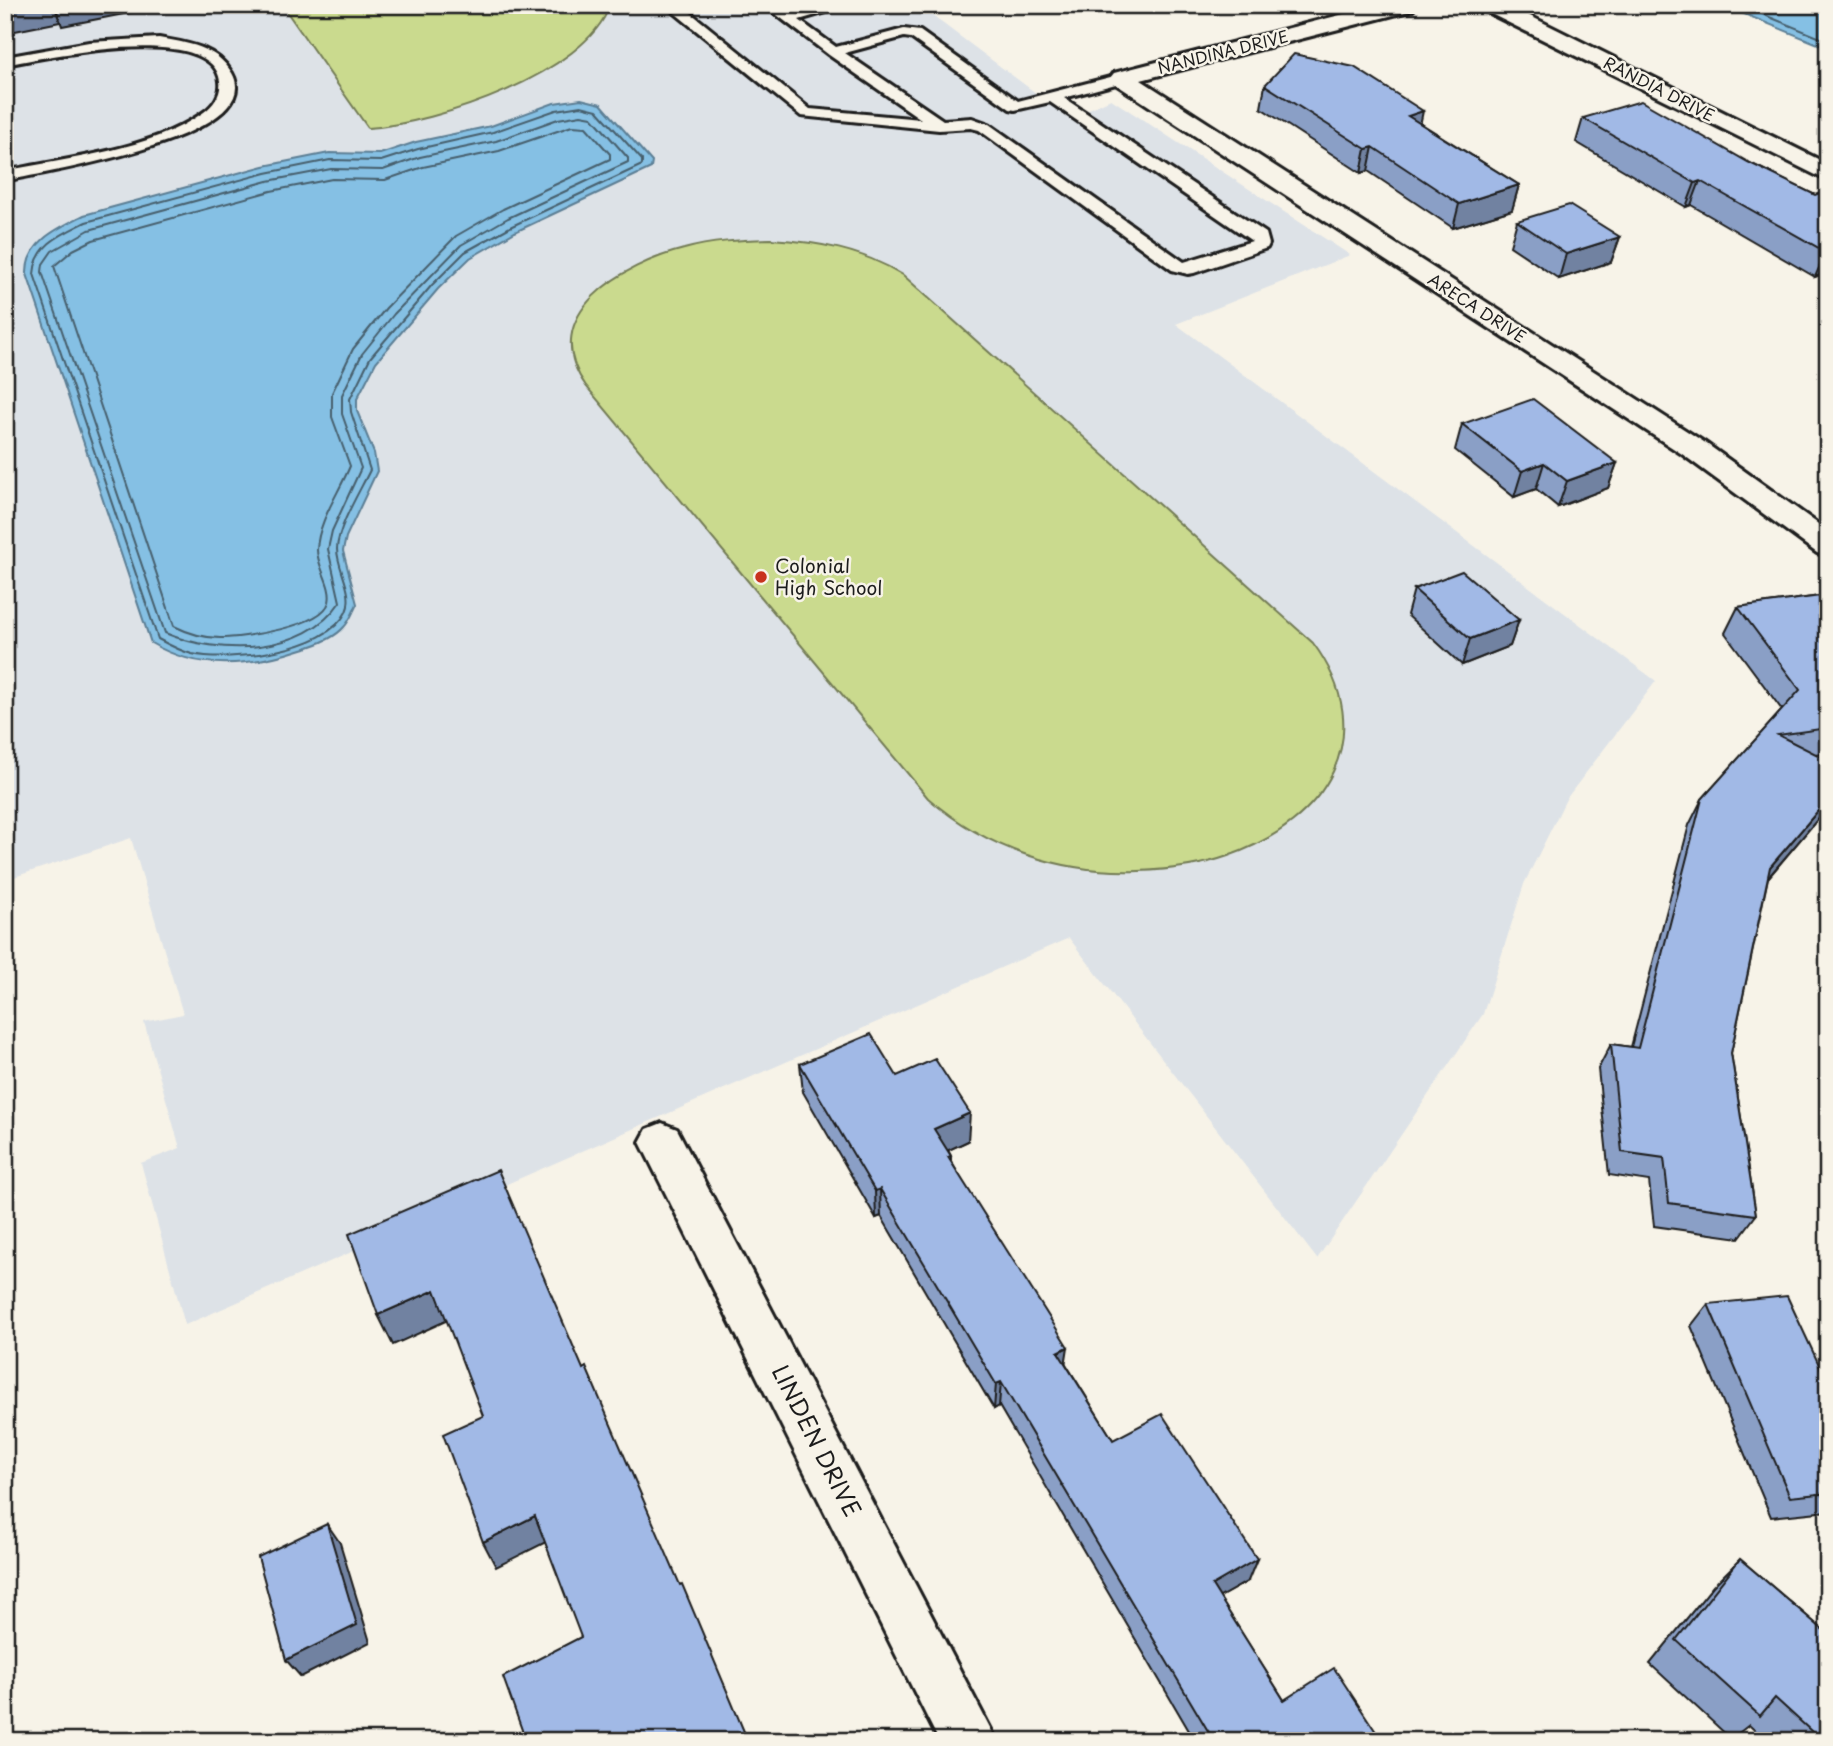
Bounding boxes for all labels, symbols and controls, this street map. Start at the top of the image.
street label: NANDINA DRIVE [1155,23,1291,79]
street label: RANDIA DRIVE [1600,50,1719,126]
street label: ARECA DRIVE [1424,266,1531,348]
place label: Colonial High School [775,551,882,601]
marker: Colonial High School [753,569,769,585]
street label: LINDEN DRIVE [764,1358,871,1523]

